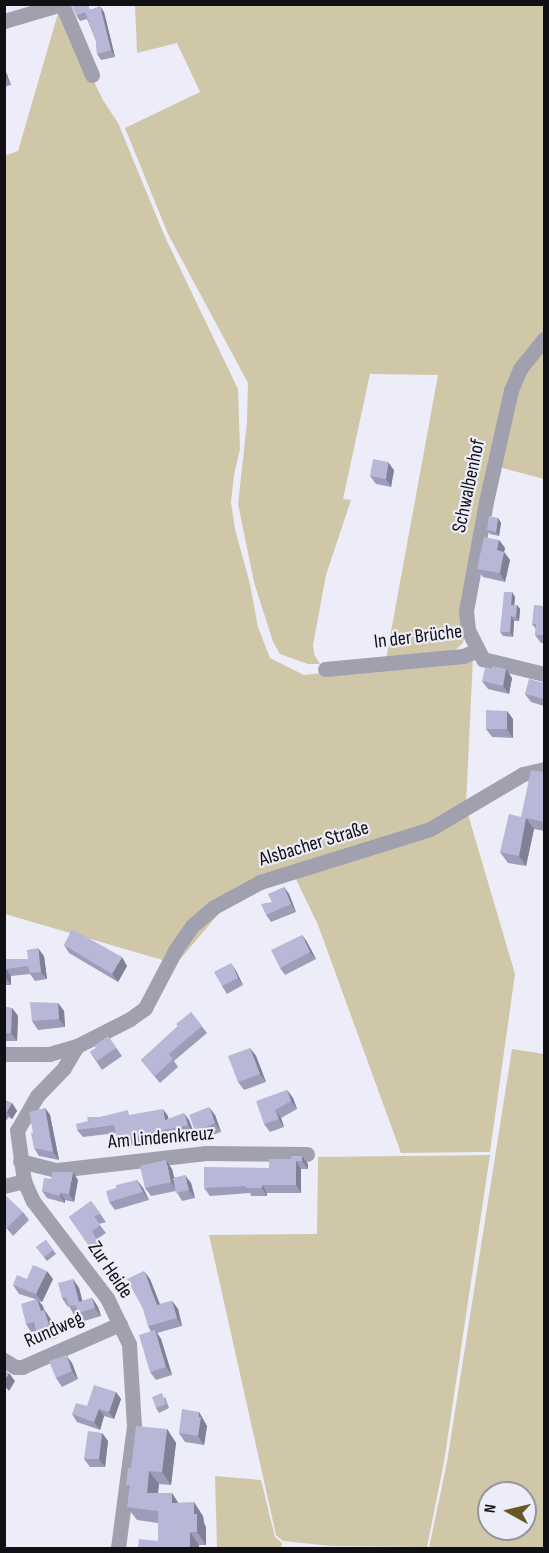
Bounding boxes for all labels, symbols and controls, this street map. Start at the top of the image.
street label: Schwalbenhof [447,437,491,535]
street label: In der Brüche [373,620,463,654]
street label: Alsbacher Straße [256,816,372,872]
street label: Am Lindenkreuz [107,1121,215,1155]
street label: Zur Heide [82,1237,138,1303]
street label: Rundweg [21,1306,87,1354]
north arrow [477,1481,537,1541]
text: N [481,1503,501,1514]

